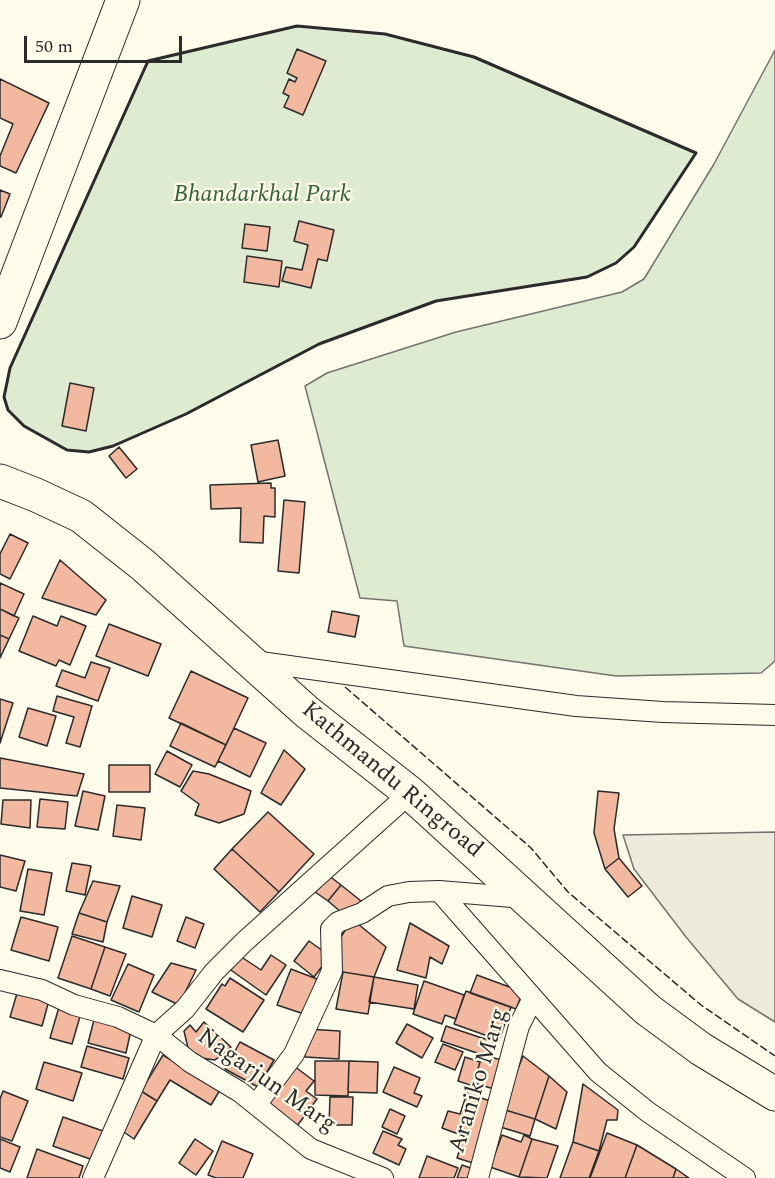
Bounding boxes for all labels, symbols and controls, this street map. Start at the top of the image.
scale bar [27,24,184,62]
text: 50 m [35,33,73,60]
park label: Bhandarkhal Park [173,182,351,210]
street label: Kathmandu Ringroad [294,697,488,865]
street label: Araniko Marg [444,1005,516,1157]
street label: Nagarjun Marg [191,1023,341,1141]

